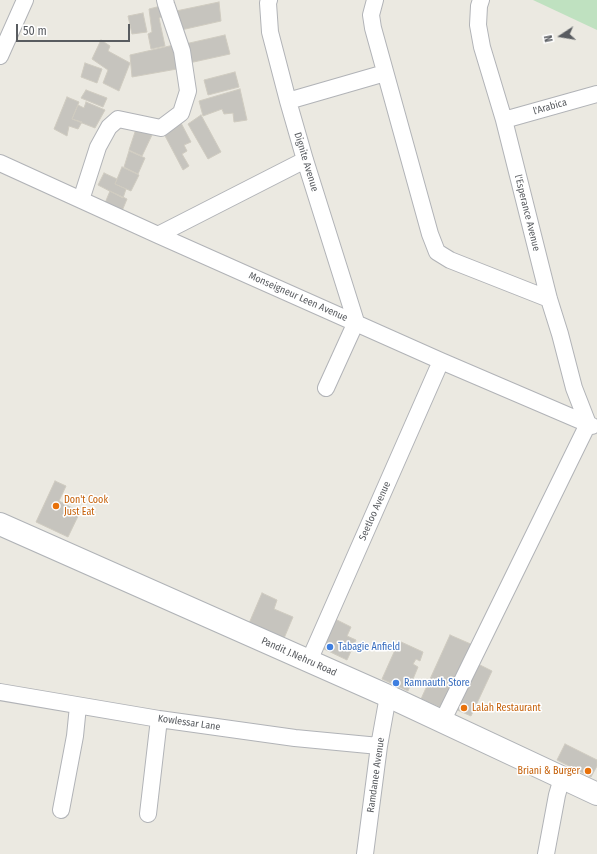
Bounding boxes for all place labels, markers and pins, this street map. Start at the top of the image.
place label: Don't Cook Just Eat [64,494,108,518]
marker: Don't Cook Just Eat [51,501,61,511]
place label: Tabagie Anfield [338,641,400,653]
marker: Tabagie Anfield [325,642,335,652]
place label: Ramnauth Store [404,677,470,689]
marker: Ramnauth Store [391,678,401,688]
place label: Lalah Restaurant [472,702,541,714]
marker: Lalah Restaurant [459,703,469,713]
place label: Briani & Burger [517,765,580,777]
marker: Briani & Burger [583,766,593,776]

